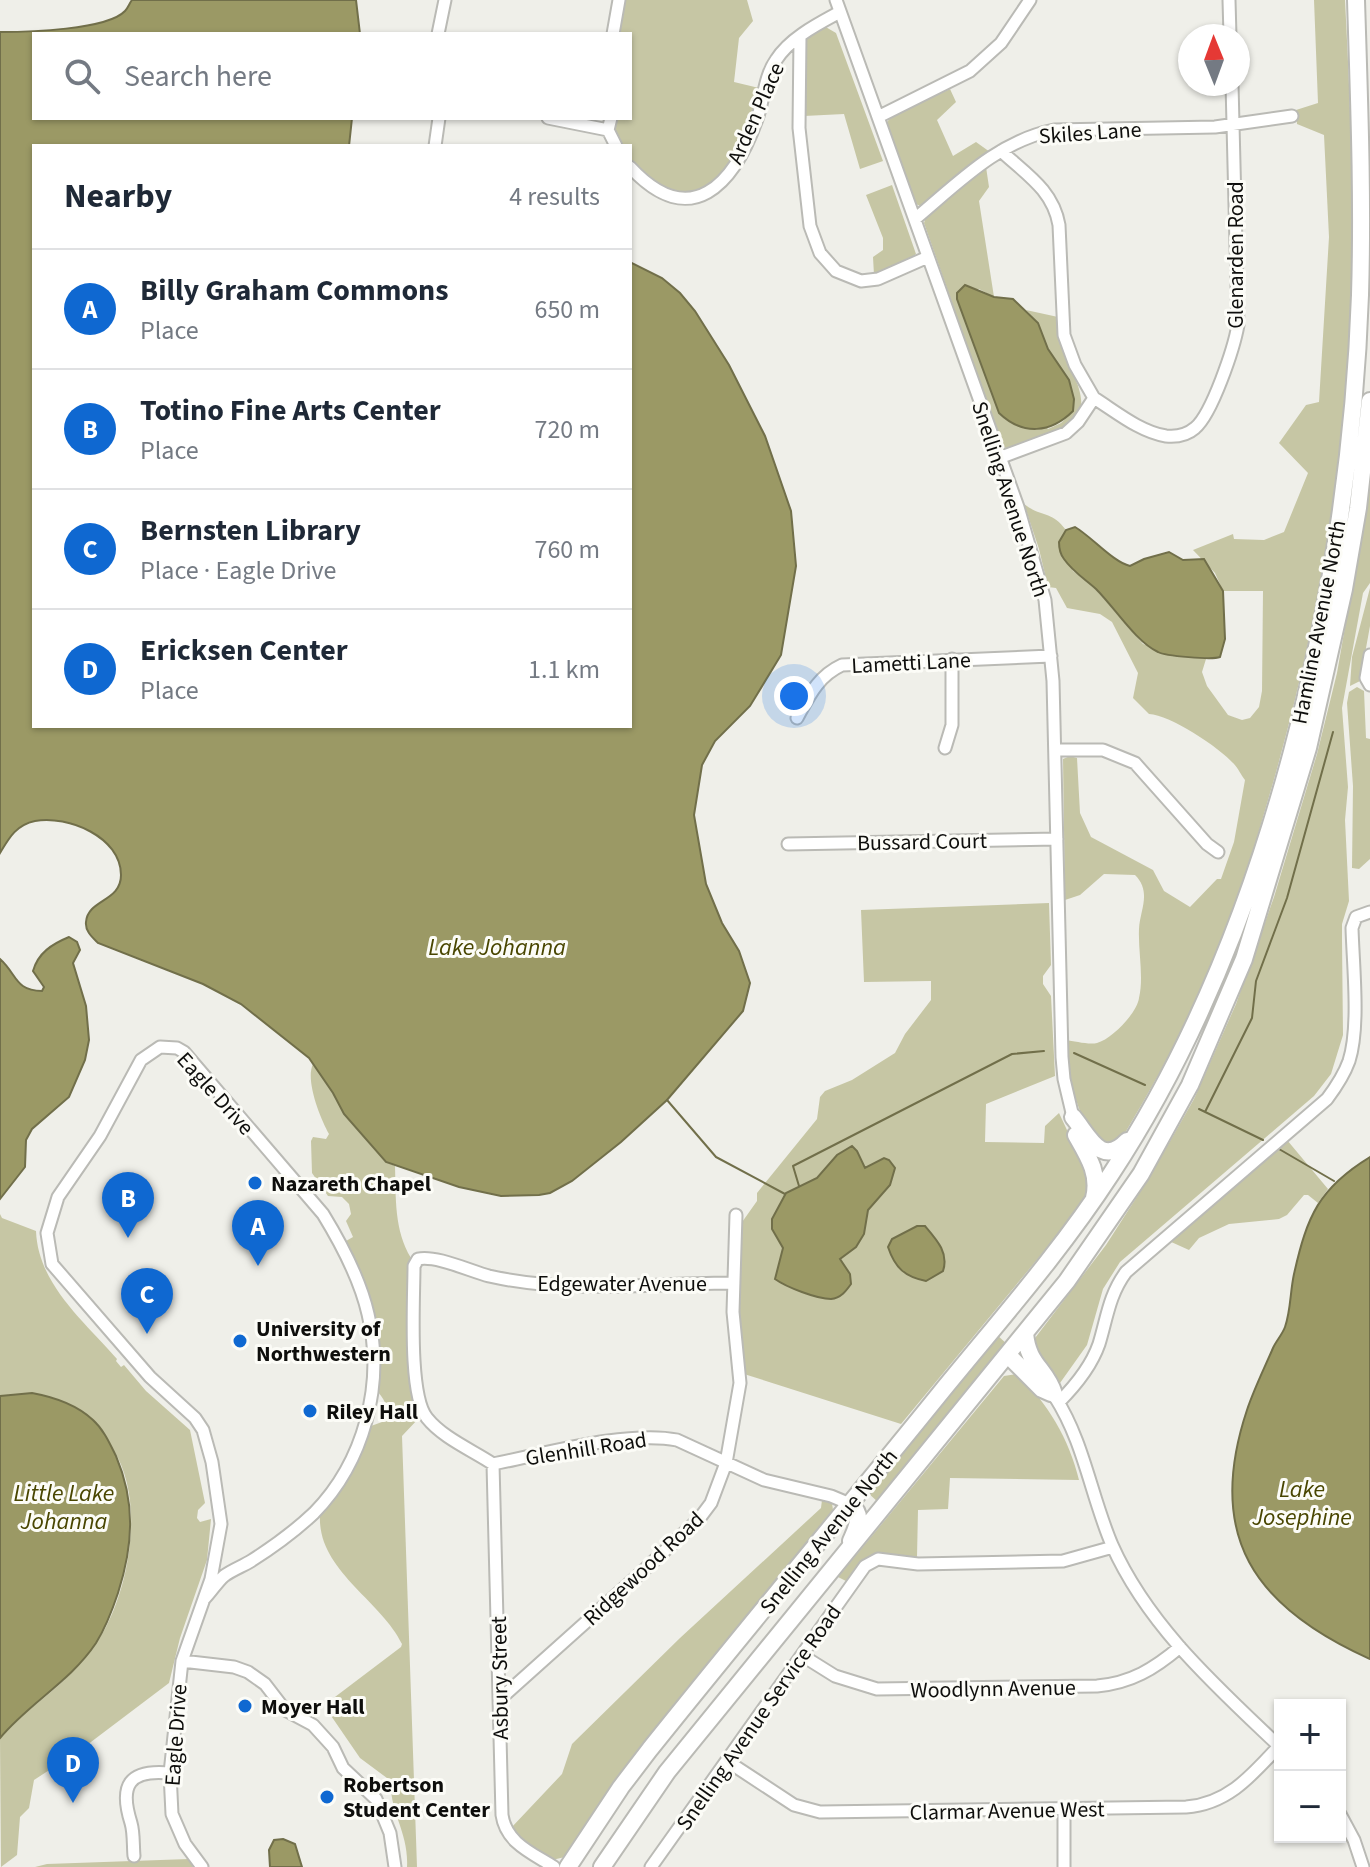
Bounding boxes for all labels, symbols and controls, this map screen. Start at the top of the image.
north arrow [1178,24,1250,96]
search box [32,32,632,120]
icon: search [60,54,104,98]
text: Search here [124,55,272,98]
street label: Arden Place [719,57,793,169]
street label: Skiles Lane [1038,113,1143,153]
text: Nearby [64,172,172,221]
text: 4 results [509,178,600,215]
street label: Glenarden Road [1220,181,1252,329]
text: Billy Graham Commons [140,269,449,312]
text: A [83,291,97,328]
text: 650 m [534,291,600,328]
text: Place [140,312,199,349]
text: Totino Fine Arts Center [140,389,441,432]
street label: Snelling Avenue North [963,397,1057,601]
text: B [82,411,98,448]
text: 720 m [534,411,600,448]
text: Place [140,432,199,469]
text: Bernsten Library [140,509,361,552]
street label: Hamline Avenue North [1283,517,1354,727]
text: C [82,531,98,568]
text: 760 m [534,531,600,568]
text: Place · Eagle Drive [140,552,337,589]
text: Ericksen Center [140,629,348,672]
street label: Lametti Lane [850,644,972,682]
text: D [82,651,98,688]
text: 1.1 km [528,651,600,688]
text: Place [140,672,199,709]
your location [774,676,814,716]
street label: Bussard Court [857,825,988,859]
water label: Lake Johanna [428,930,566,965]
street label: Eagle Drive [169,1045,261,1142]
place label: Nazareth Chapel [271,1168,432,1200]
pin: B [102,1172,154,1238]
marker: Nazareth Chapel [246,1174,264,1192]
pin: A [232,1200,284,1266]
pin: C [121,1268,173,1334]
street label: Edgewater Avenue [537,1268,707,1300]
place label: University of Northwestern [256,1313,391,1370]
marker: University of Northwestern [231,1332,249,1350]
place label: Riley Hall [326,1396,419,1428]
marker: Riley Hall [301,1402,319,1420]
street label: Glenhill Road [523,1424,649,1474]
street label: Snelling Avenue North [752,1442,905,1621]
water label: Lake Josephine [1251,1472,1352,1535]
water label: Little Lake Johanna [14,1476,114,1539]
street label: Ridgewood Road [576,1504,711,1633]
street label: Snelling Avenue Service Road [668,1598,849,1837]
street label: Asbury Street [483,1615,517,1740]
street label: Woodlynn Avenue [910,1672,1076,1706]
street label: Eagle Drive [156,1683,196,1787]
place label: Moyer Hall [261,1691,365,1723]
marker: Moyer Hall [236,1697,254,1715]
map controls [1274,1699,1346,1843]
button: + [1274,1699,1346,1771]
pin: D [47,1737,99,1803]
place label: Robertson Student Center [343,1769,490,1826]
button: − [1274,1771,1346,1843]
marker: Robertson Student Center [318,1788,336,1806]
street label: Clarmar Avenue West [909,1793,1105,1829]

